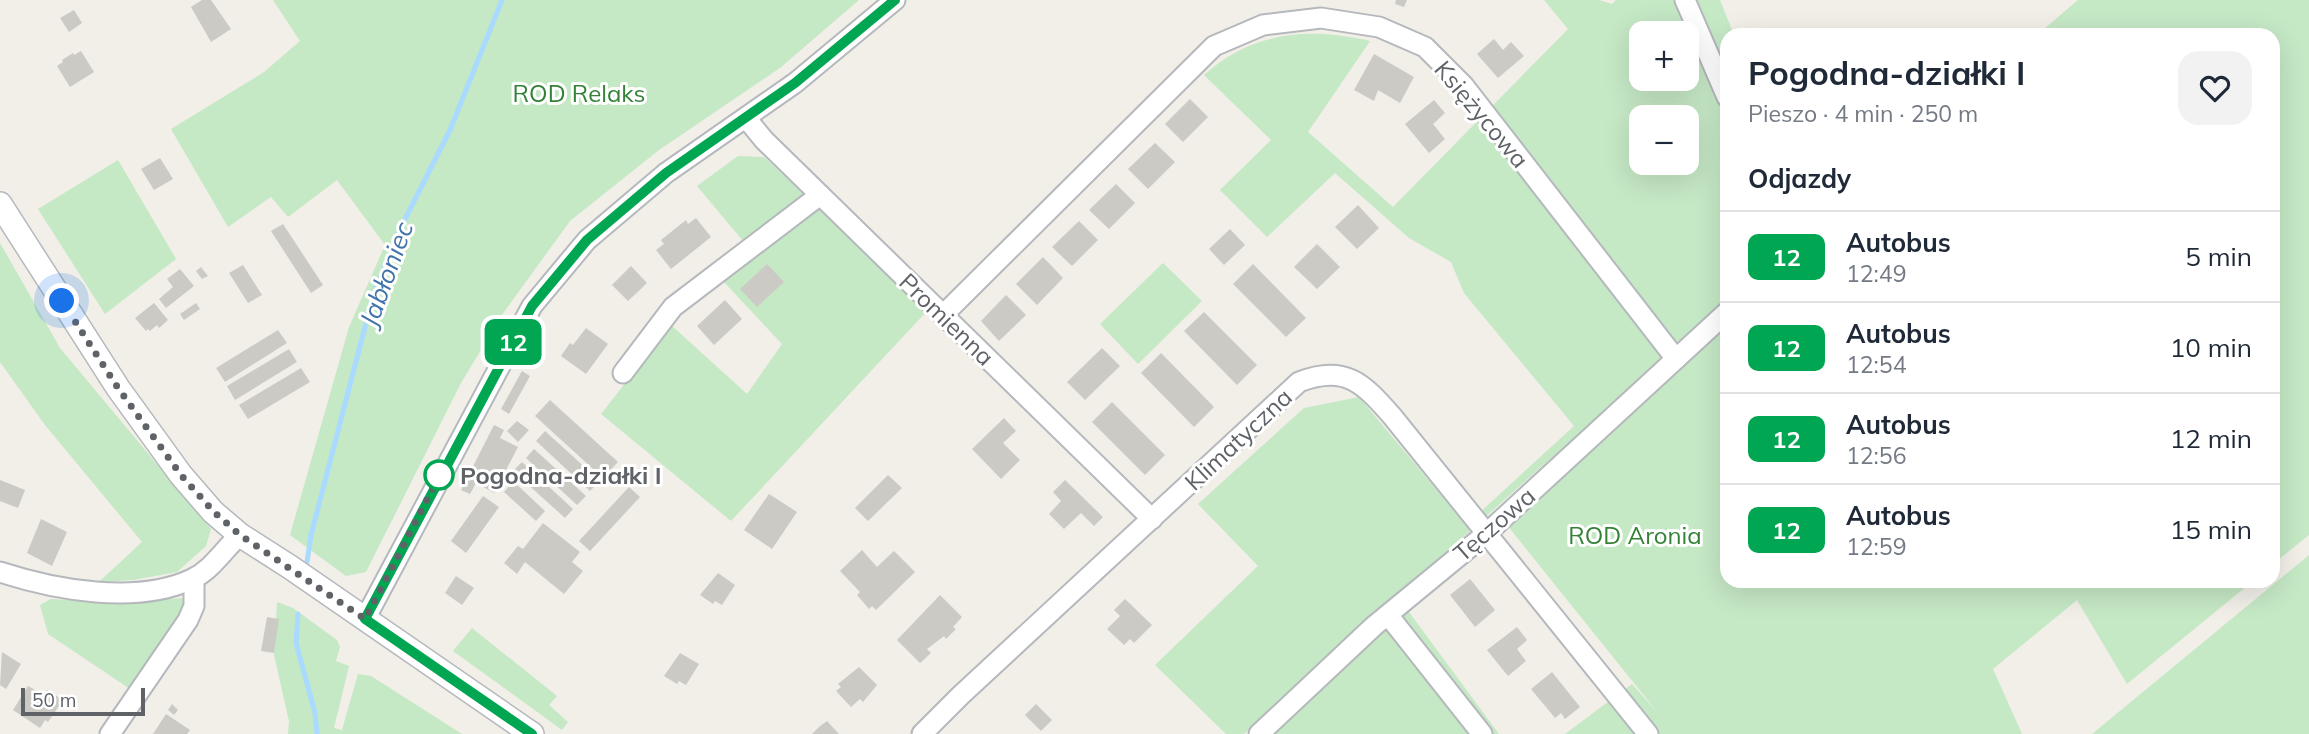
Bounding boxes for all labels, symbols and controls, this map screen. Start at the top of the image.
map controls [1629,21,1699,175]
button: + [1629,21,1699,91]
button: heart [2178,51,2252,125]
text: Pogodna-działki I [1748,52,2025,93]
street label: Księżycowa [1429,54,1535,174]
park label: ROD Relaks [513,78,645,108]
text: Pieszo · 4 min · 250 m [1748,99,1978,128]
button: − [1629,105,1699,175]
text: Odjazdy [1748,162,1851,195]
water label: Jabłoniec [351,217,420,333]
text: Autobus [1846,226,1951,259]
text: 5 min [2185,240,2252,273]
text: 12 [1772,242,1801,272]
text: 12:49 [1846,259,1906,288]
street label: Promienna [893,267,1001,371]
your location [44,283,79,318]
text: Autobus [1846,317,1951,350]
line badge: 12 [482,319,544,365]
text: 12 [499,327,527,357]
text: 10 min [2170,331,2252,364]
text: 12 [1772,333,1801,363]
text: 12:54 [1846,350,1906,379]
street label: Klimatyczna [1178,382,1298,496]
text: Autobus [1846,408,1951,441]
text: 12 min [2170,422,2252,455]
text: 12 [1772,424,1801,454]
text: 12:56 [1846,441,1906,470]
marker: Pogodna-działki I [424,460,454,490]
place label: Pogodna-działki I [460,460,662,490]
street label: Tęczowa [1447,480,1541,568]
text: Autobus [1846,499,1951,532]
text: 15 min [2170,513,2252,546]
text: 12 [1772,515,1801,545]
park label: ROD Aronia [1568,520,1702,550]
text: 12:59 [1846,532,1906,561]
scale bar [21,685,145,717]
text: 50 m [32,688,76,712]

